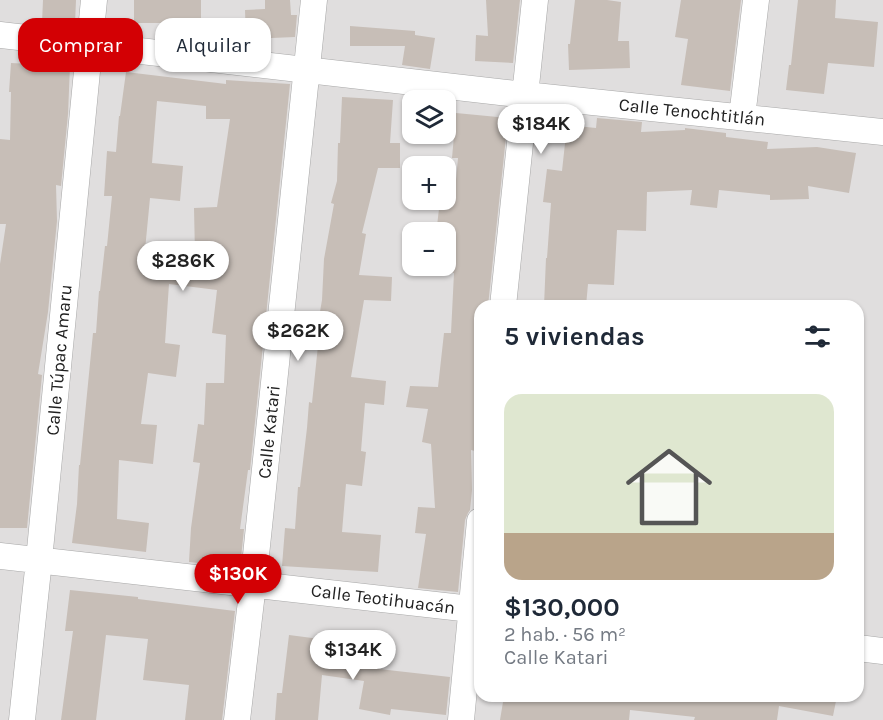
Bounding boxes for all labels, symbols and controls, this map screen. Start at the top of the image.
chip: Comprar [18,18,143,72]
chip: Alquilar [155,18,271,72]
map controls [402,90,456,276]
button: layers [402,90,456,144]
street label: Calle Tenochtitlán [618,93,766,131]
pin: $184K [499,104,583,155]
text: $184K [512,112,570,135]
button: + [402,156,456,210]
button: − [402,222,456,276]
pin: $286K [141,241,225,292]
text: $286K [151,249,215,272]
street label: Calle Túpac Amaru [41,283,77,437]
pin: $262K [256,311,340,362]
text: $262K [266,319,330,342]
icon: filters [801,320,834,353]
text: 5 viviendas [504,321,645,352]
street label: Calle Katari [253,384,285,480]
icon: home [615,433,723,541]
pin: $130K [196,554,280,605]
text: $130K [208,562,268,585]
street label: Calle Teotihuacán [310,579,456,619]
text: $130,000 [504,592,620,623]
text: 2 hab. · 56 m² [504,623,626,646]
pin: $134K [311,630,395,681]
text: $134K [324,638,382,661]
text: Calle Katari [504,646,608,669]

